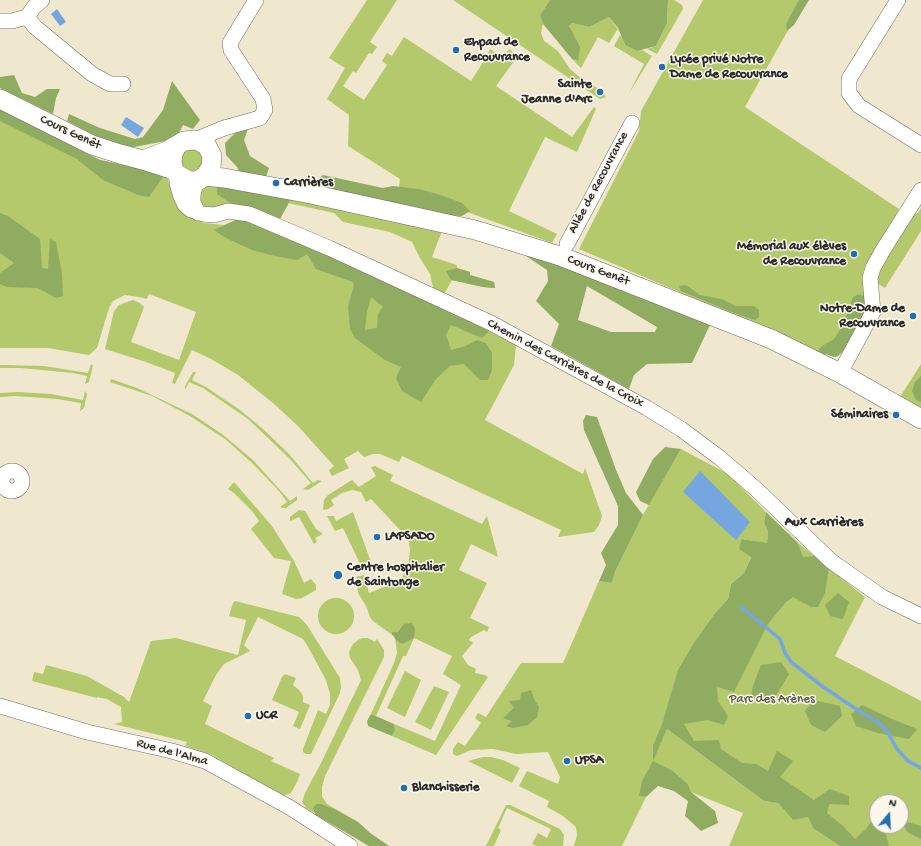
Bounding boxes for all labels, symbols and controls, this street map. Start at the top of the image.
place label: Ehpad de Recouvrance [464,35,530,66]
marker: Ehpad de Recouvrance [451,45,461,55]
place label: Lycée privé Notre Dame de Recouvrance [670,52,788,83]
marker: Lycée privé Notre Dame de Recouvrance [657,62,667,72]
place label: Sainte Jeanne d'Arc [521,77,592,108]
marker: Sainte Jeanne d'Arc [595,87,605,97]
street label: Cours Genêt [37,112,103,154]
street label: Allée de Recouvrance [566,129,632,237]
place label: Carrières [284,175,333,191]
marker: Carrières [271,178,281,188]
place label: Mémorial aux élèves de Recouvrance [737,239,846,270]
marker: Mémorial aux élèves de Recouvrance [849,249,859,259]
street label: Cours Genêt [565,252,631,290]
place label: Notre-Dame de Recouvrance [820,301,905,332]
marker: Notre-Dame de Recouvrance [908,311,918,321]
street label: Chemin des Carrières de la Croix [484,316,646,412]
place label: Séminaires [831,407,888,423]
marker: Séminaires [891,410,901,420]
district label: Aux Carrières [785,515,863,531]
place label: LAPSADO [385,529,435,545]
marker: LAPSADO [372,532,382,542]
place label: Centre hospitalier de Saintonge [347,560,444,591]
marker: Centre hospitalier de Saintonge [332,569,344,581]
park label: Parc des Arènes [729,692,815,708]
place label: UCR [256,708,277,724]
marker: UCR [243,711,253,721]
street label: Rue de l'Alma [135,736,209,770]
place label: UPSA [575,753,603,769]
marker: UPSA [562,756,572,766]
place label: Blanchisserie [412,780,480,796]
marker: Blanchisserie [399,783,409,793]
north arrow [869,794,909,834]
text: N [887,797,898,810]

